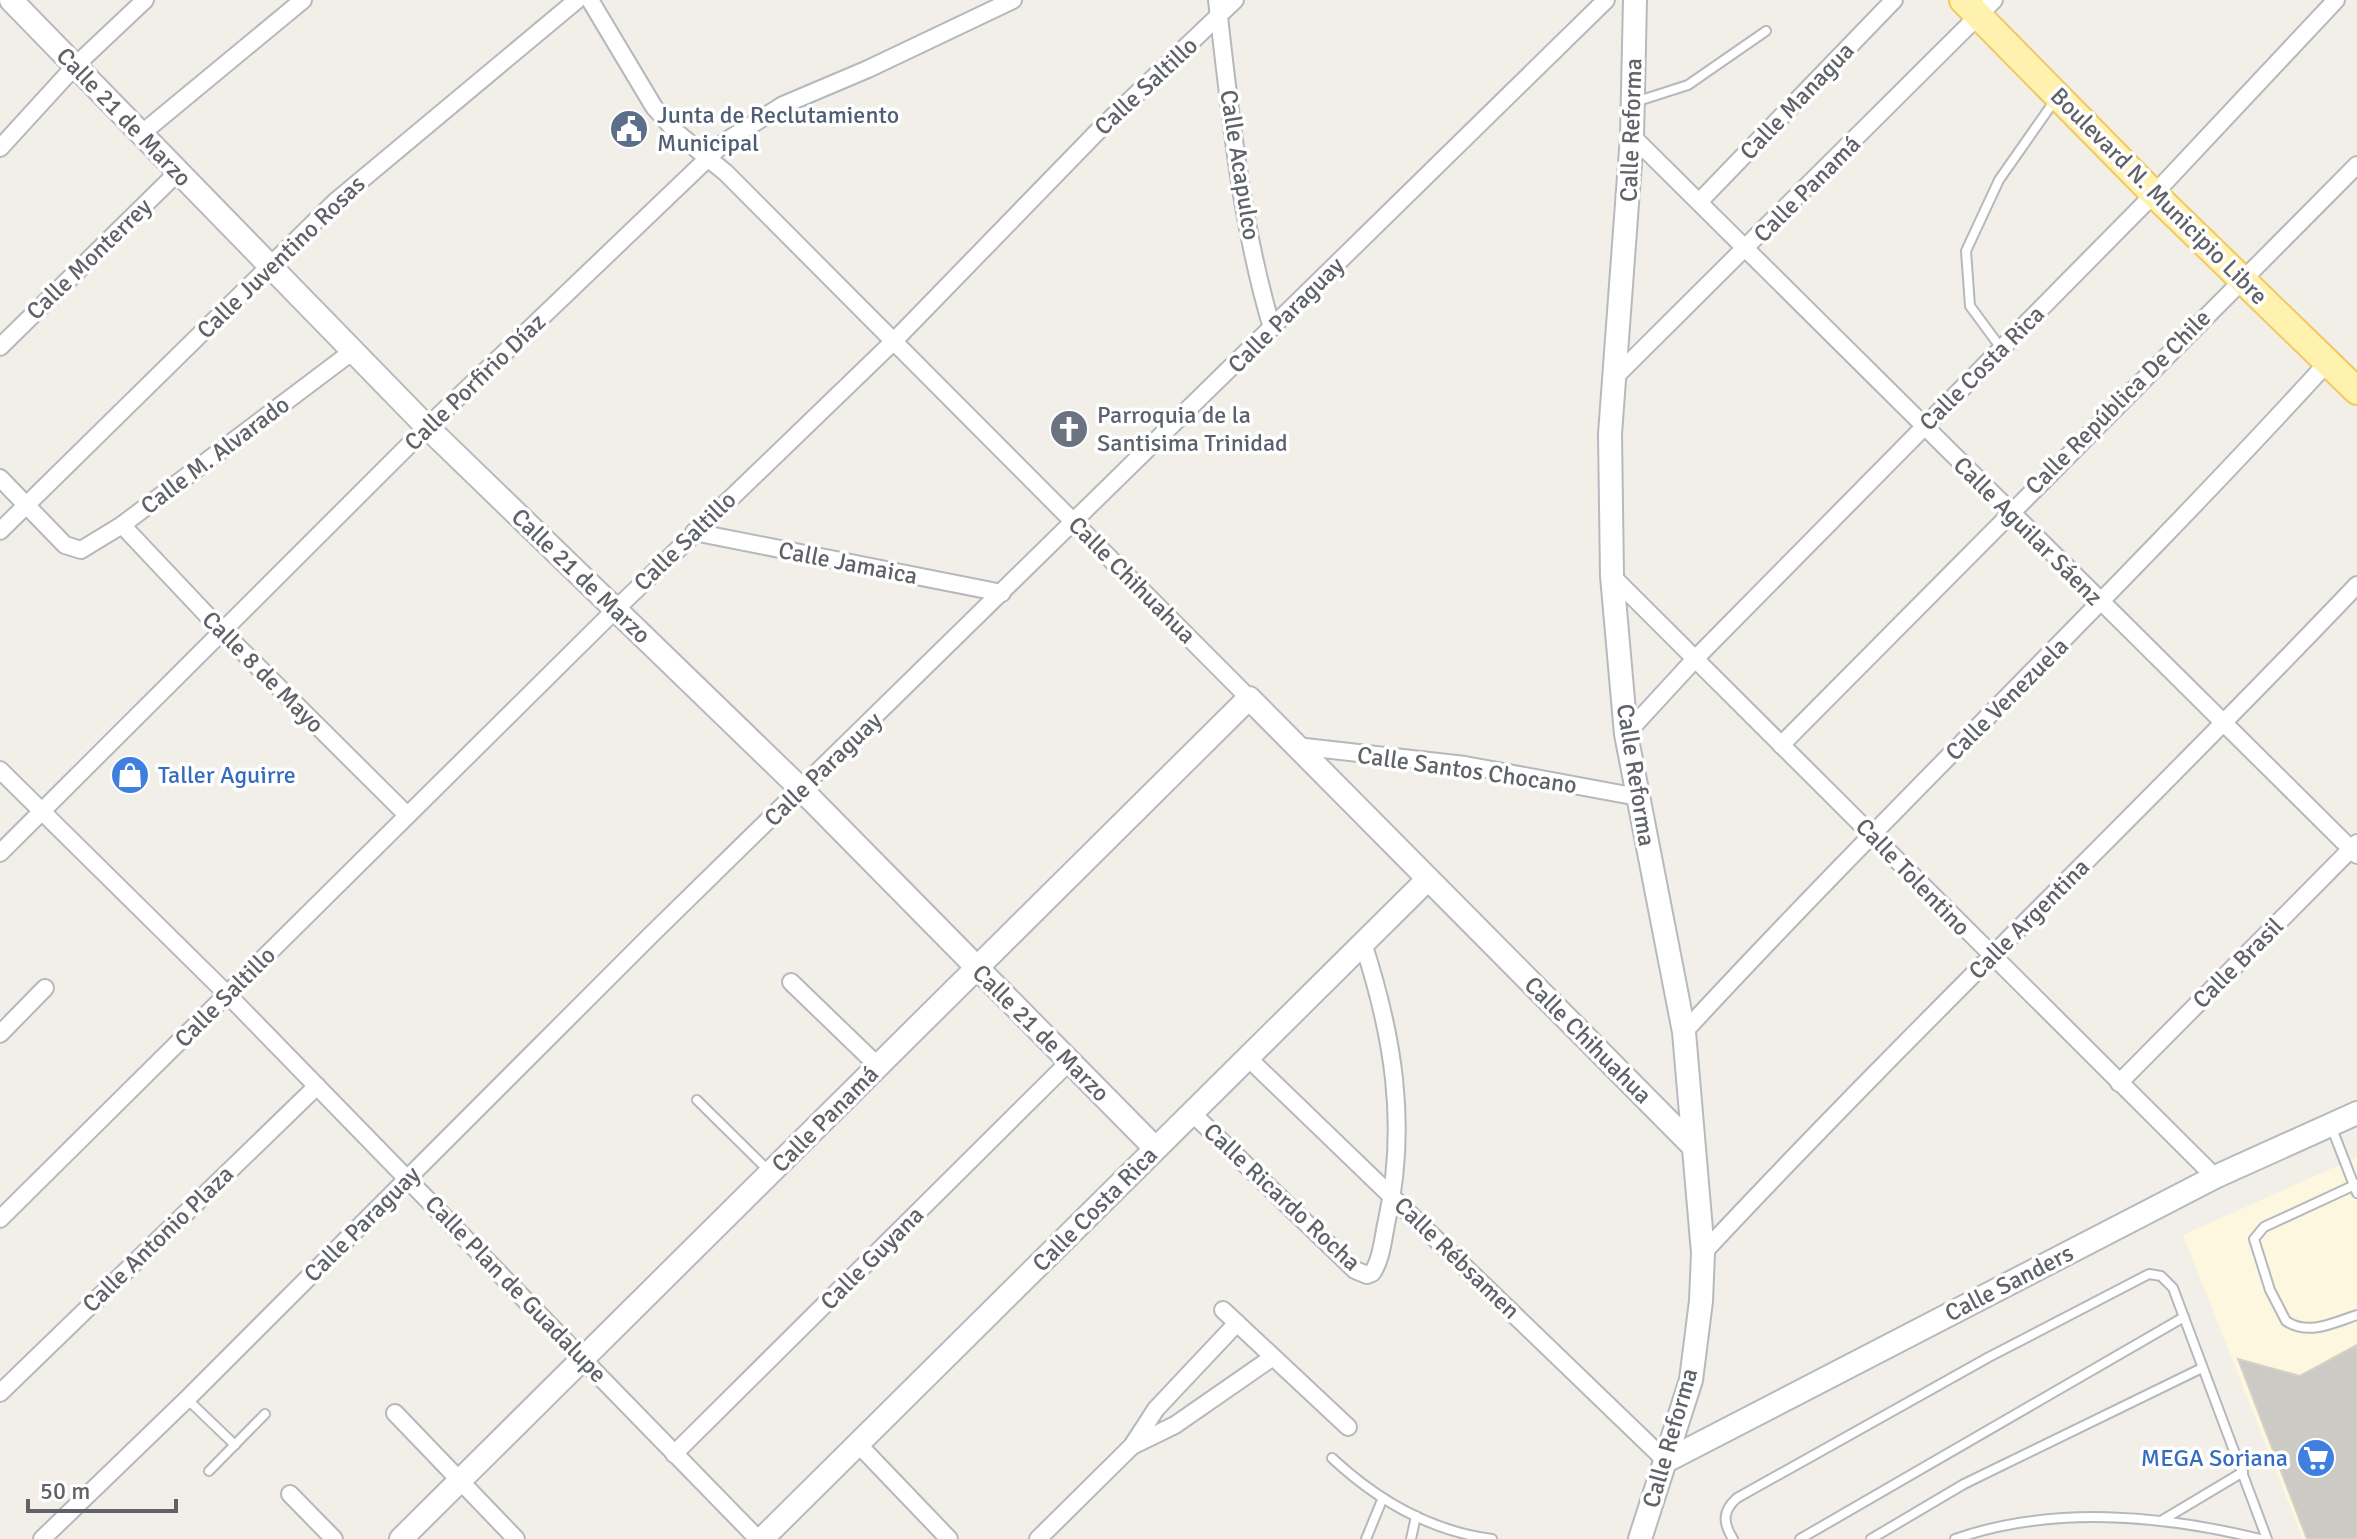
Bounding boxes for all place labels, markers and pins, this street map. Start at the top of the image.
place label: Junta de Reclutamiento Municipal [657,100,899,158]
public building icon: Junta de Reclutamiento Municipal [608,108,650,150]
place label: Parroquia de la Santisima Trinidad [1097,400,1288,458]
church icon: Parroquia de la Santisima Trinidad [1048,408,1090,450]
shop icon: Taller Aguirre [109,754,151,796]
place label: Taller Aguirre [158,760,296,790]
supermarket icon: MEGA Soriana [2295,1437,2337,1479]
place label: MEGA Soriana [2141,1443,2288,1473]

